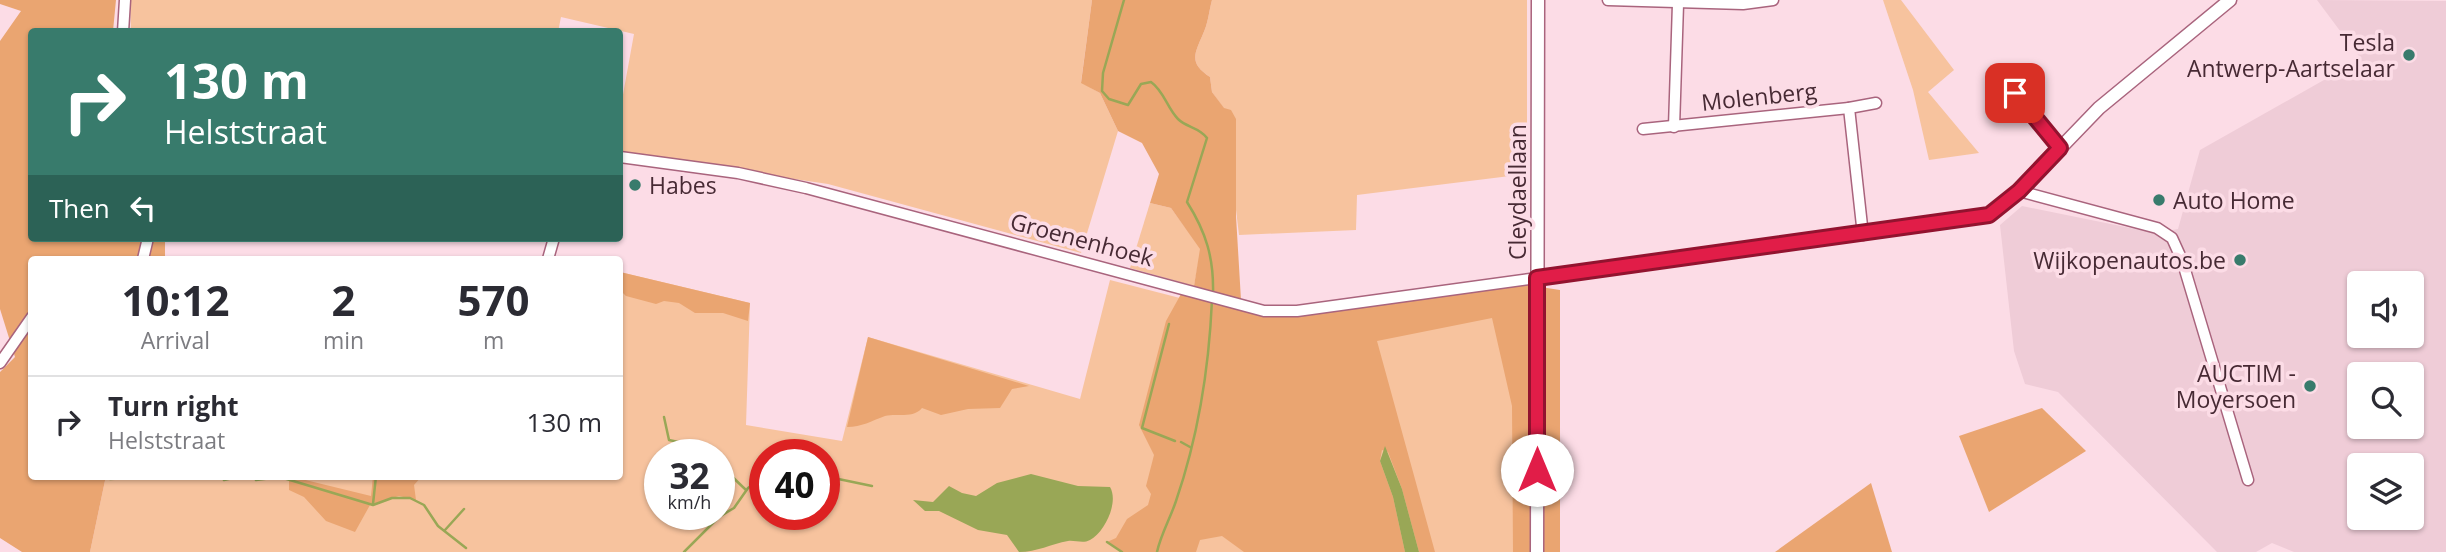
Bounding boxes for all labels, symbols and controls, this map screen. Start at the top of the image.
place label: Tesla Antwerp-Aartselaar [2187,26,2396,84]
text: 130 m [164,47,309,113]
marker: Tesla Antwerp-Aartselaar [2401,47,2417,63]
icon: right [49,56,140,147]
pin [1985,63,2045,123]
street label: Molenberg [1700,74,1819,118]
icon: arrive [1996,74,2034,112]
text: Helststraat [164,110,327,153]
street label: Cleydaellaan [1501,124,1533,260]
place label: Habes [649,169,717,201]
marker: Habes [627,177,643,193]
place label: Auto Home [2173,184,2295,216]
icon: left [124,189,162,227]
text: Then [49,190,110,226]
marker: Auto Home [2151,192,2167,208]
street label: Groenenhoek [1007,205,1157,273]
place label: Wijkopenautos.be [2033,244,2226,276]
marker: Wijkopenautos.be [2232,252,2248,268]
text: 10:12 [121,271,229,328]
text: 2 [331,271,356,328]
text: 570 [458,271,530,328]
map controls [2347,271,2424,530]
button: sound [2347,271,2424,348]
text: Arrival [141,324,210,356]
text: min [323,324,364,356]
text: m [483,324,504,356]
place label: AUCTIM - Moyersoen [2176,357,2296,415]
button: search [2347,362,2424,439]
marker: AUCTIM - Moyersoen [2302,378,2318,394]
text: Turn right [108,388,239,424]
icon: right [49,403,87,441]
text: 130 m [527,404,602,440]
text: Helststraat [108,424,225,456]
position arrow [1500,433,1574,507]
speed limit sign: 40 [749,439,840,530]
text: 32 [669,452,710,499]
button: layers [2347,453,2424,530]
text: km/h [668,490,711,514]

